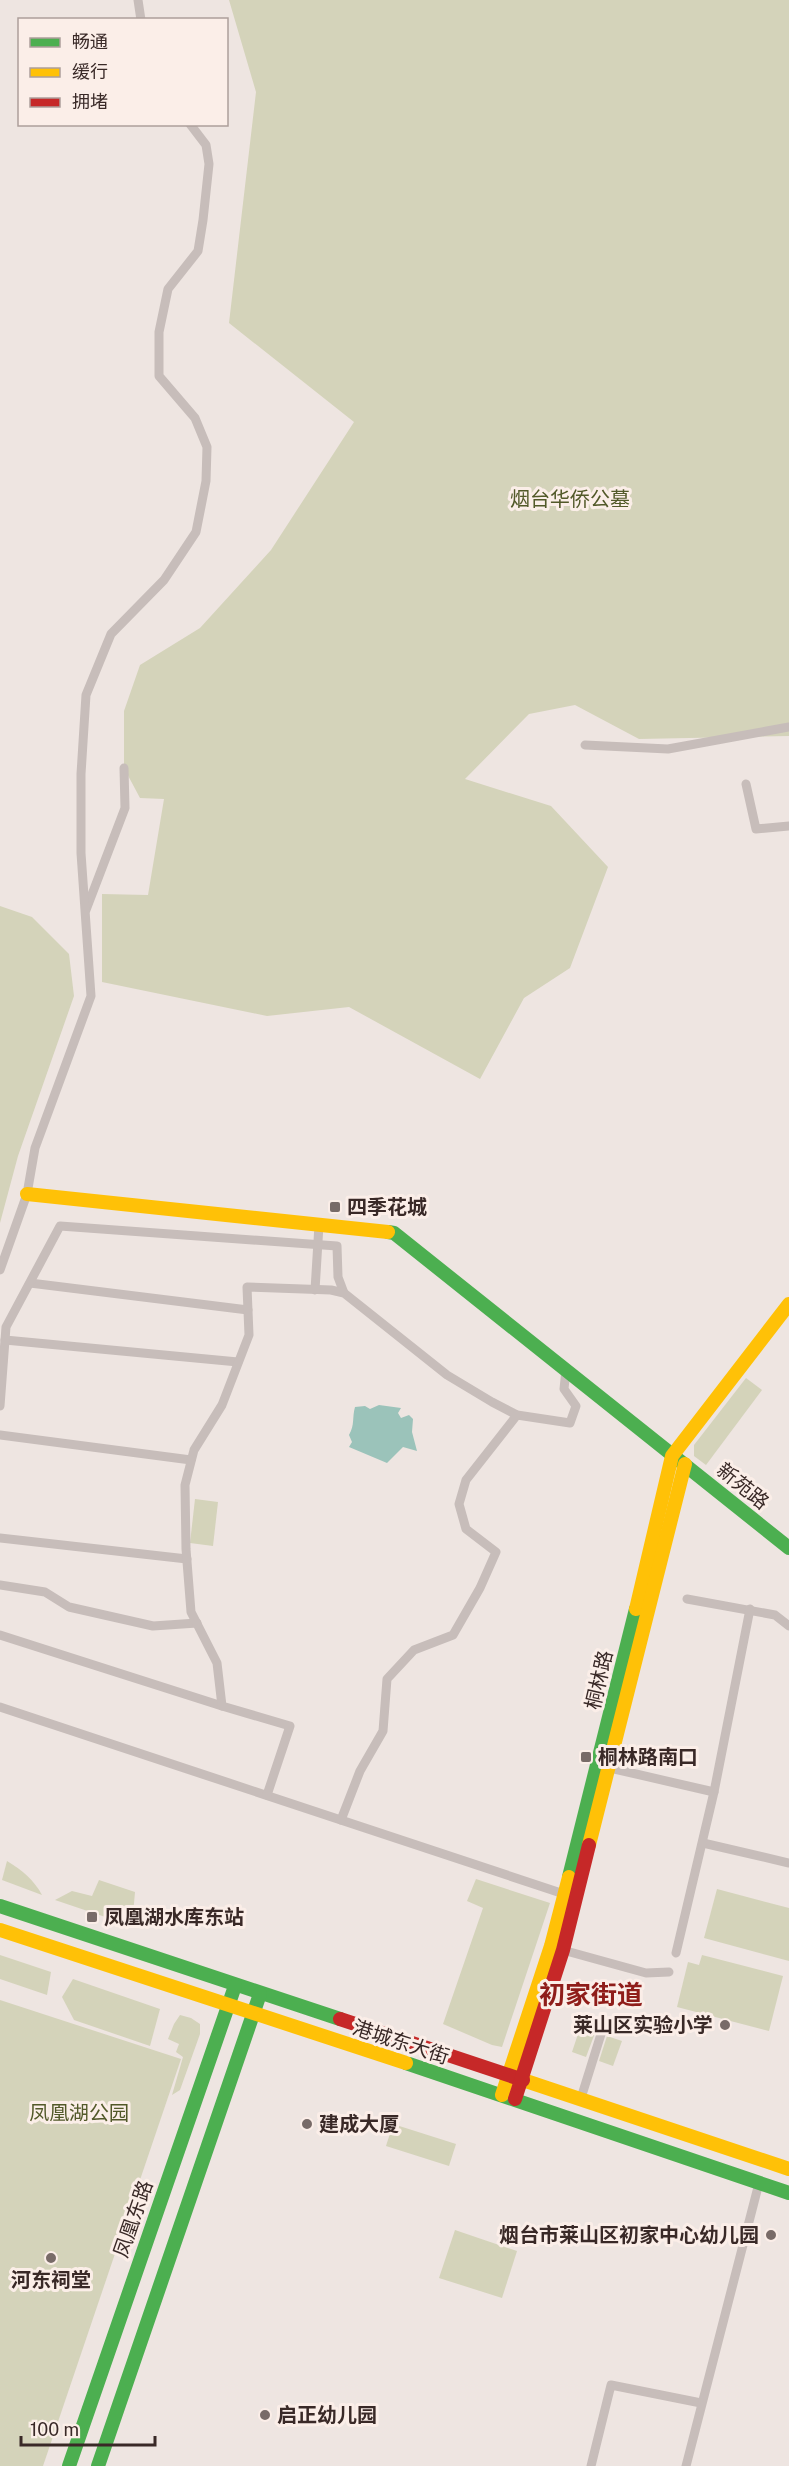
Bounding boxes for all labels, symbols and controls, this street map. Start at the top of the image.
legend [18,18,228,126]
text: 畅通 [72,31,108,52]
text: 缓行 [72,61,108,82]
text: 拥堵 [72,91,108,112]
park label: 烟台华侨公墓 [510,487,630,511]
place label: 四季花城 [347,1195,427,1219]
marker: 四季花城 [328,1200,342,1214]
street label: 新苑路 [712,1458,774,1514]
street label: 桐林路 [581,1648,617,1712]
place label: 桐林路南口 [598,1745,698,1769]
marker: 桐林路南口 [579,1750,593,1764]
place label: 凤凰湖水库东站 [104,1905,244,1929]
marker: 凤凰湖水库东站 [85,1910,99,1924]
district label: 初家街道 [539,1979,643,2010]
place label: 莱山区实验小学 [573,2013,713,2037]
street label: 港城东大街 [350,2015,452,2069]
marker: 莱山区实验小学 [718,2018,732,2032]
park label: 凤凰湖公园 [29,2101,129,2125]
place label: 建成大厦 [319,2112,399,2136]
marker: 建成大厦 [300,2117,314,2131]
street label: 凤凰东路 [109,2177,157,2261]
place label: 烟台市莱山区初家中心幼儿园 [499,2223,759,2247]
marker: 烟台市莱山区初家中心幼儿园 [764,2228,778,2242]
marker: 河东祠堂 [44,2251,58,2265]
place label: 河东祠堂 [11,2268,91,2292]
place label: 启正幼儿园 [277,2403,377,2427]
marker: 启正幼儿园 [258,2408,272,2422]
scale bar [21,2409,154,2447]
text: 100 m [30,2419,79,2440]

